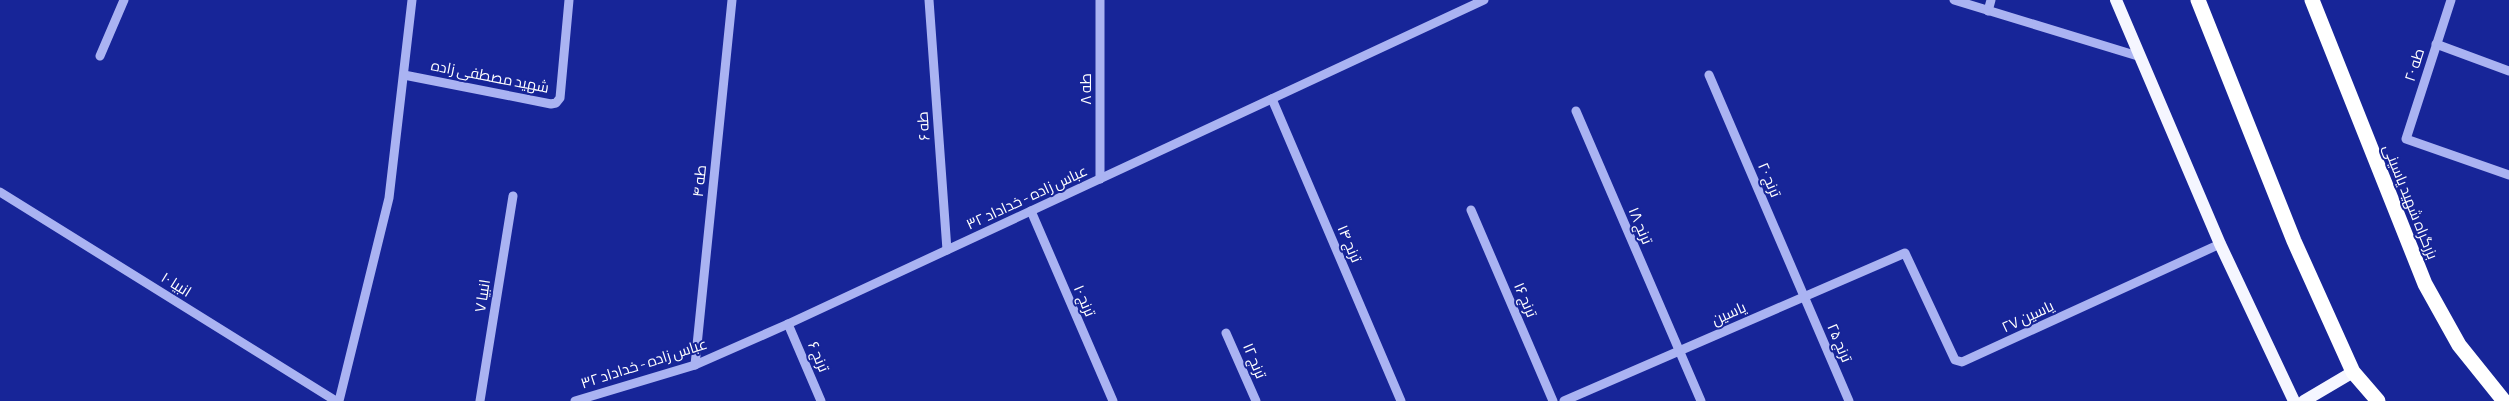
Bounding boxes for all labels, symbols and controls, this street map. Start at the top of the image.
street label: طه ۲۰ [2401,46,2429,84]
street label: شهید مصطفی زاده [429,56,551,98]
street label: طه ۸ [1077,73,1096,105]
street label: طه ۶ [913,111,935,141]
street label: بزرگراه شهید یاسینی [2378,142,2442,262]
street label: ترنج ۲۰ [1752,160,1785,201]
street label: عباس زاده - خداداد ۳۲ [963,162,1091,234]
street label: طه ۴ [689,164,711,198]
street label: ترنج ۱۸ [1623,205,1656,248]
street label: ترنج ۱۴ [1332,222,1365,266]
street label: انبیا ۱۰ [157,268,195,302]
street label: انبیا ۷ [471,278,495,314]
street label: ترنج ۱۶ [1508,280,1541,321]
street label: ترنج ۱۰ [1068,282,1099,320]
street label: یاسین ۲۷ [1999,297,2057,337]
street label: یاسین [1709,298,1749,330]
street label: ترنج ۲۵ [1821,321,1856,366]
street label: عباس زاده - خداداد ۳۲ [578,335,710,393]
street label: ترنج ۶ [802,339,833,376]
street label: ترنج ۱۲ [1237,340,1270,382]

